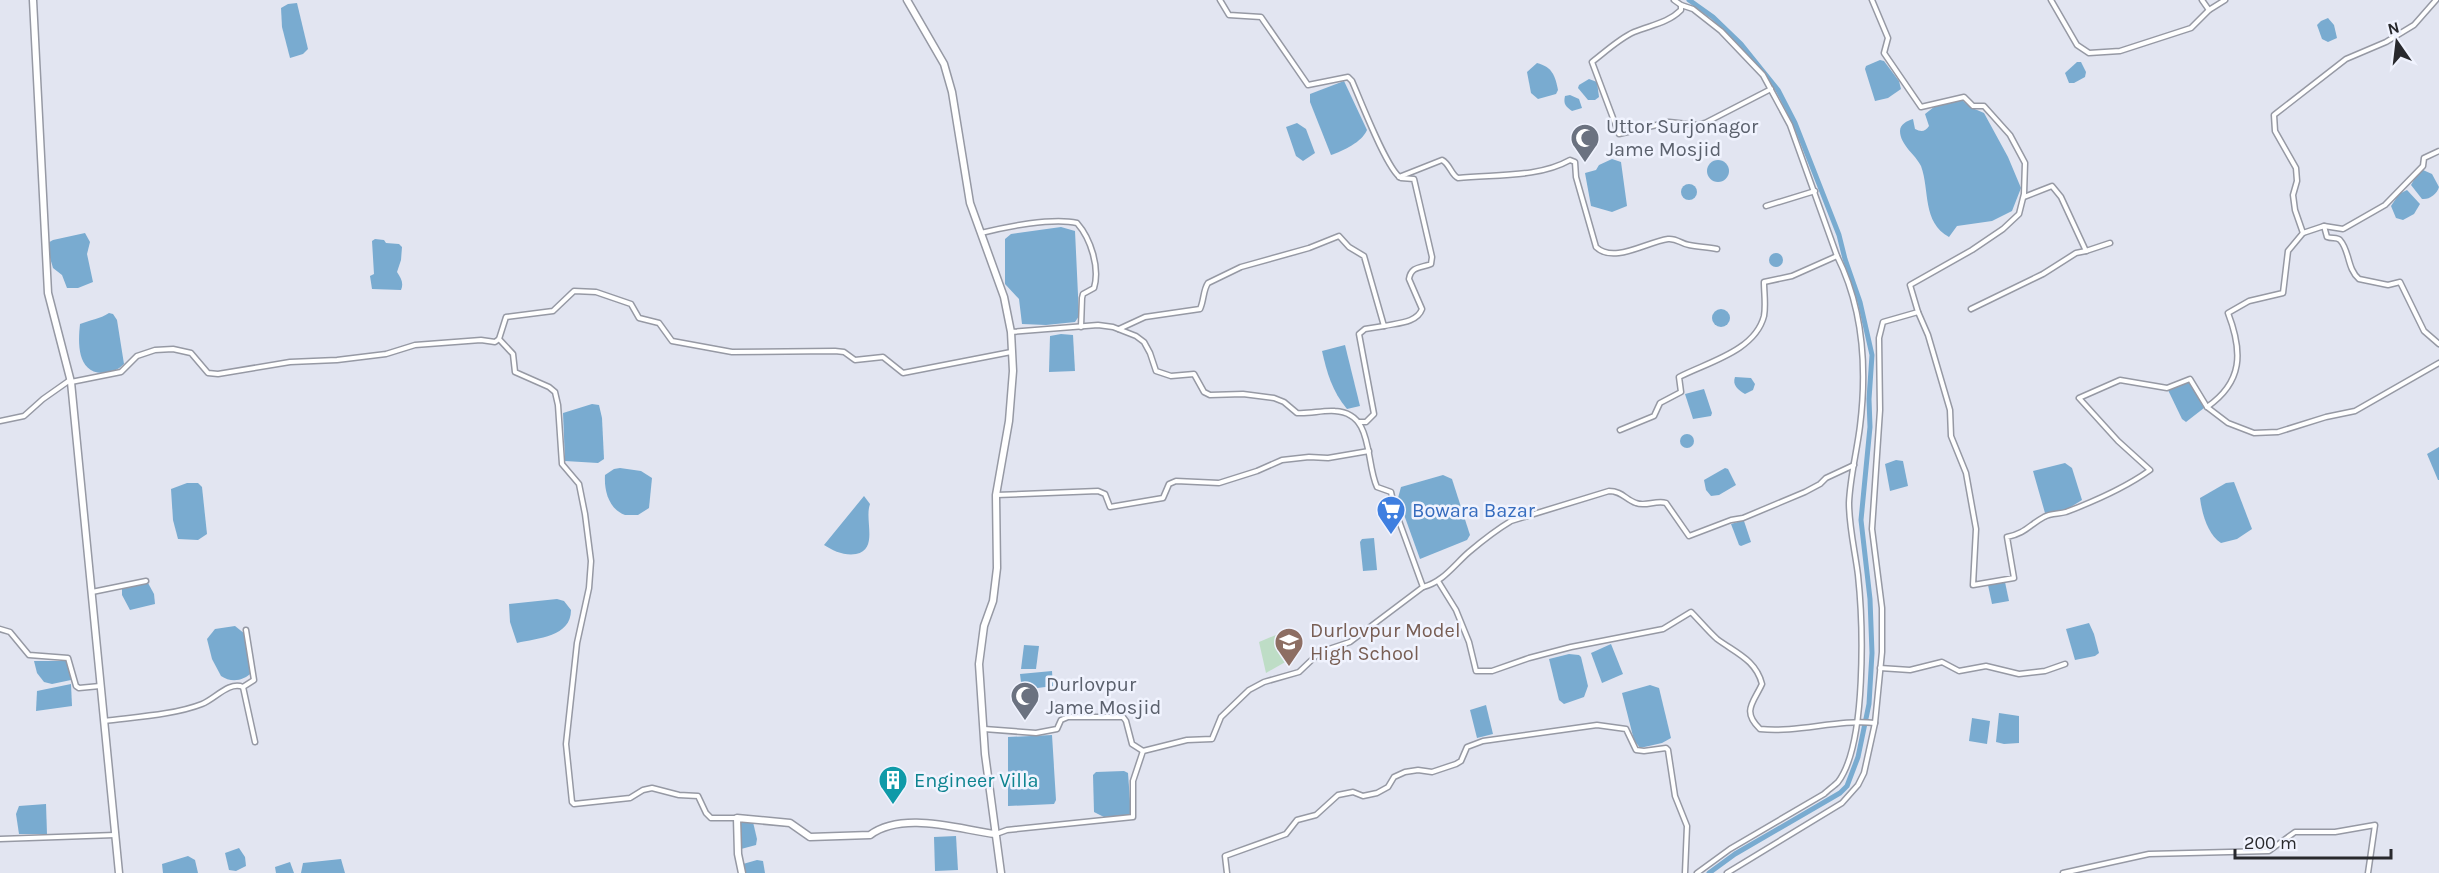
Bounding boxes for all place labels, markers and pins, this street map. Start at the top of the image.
place label: Uttor Surjonagor Jame Mosjid [1606,115,1759,161]
mosque icon: Uttor Surjonagor Jame Mosjid [1569,122,1601,164]
supermarket icon: Bowara Bazar [1375,494,1407,536]
place label: Bowara Bazar [1412,499,1536,522]
place label: Durlovpur Model High School [1310,619,1461,665]
school or university icon: Durlovpur Model High School [1273,626,1305,668]
place label: Durlovpur Jame Mosjid [1046,673,1161,719]
mosque icon: Durlovpur Jame Mosjid [1009,680,1041,722]
building icon: Engineer Villa [877,764,909,806]
place label: Engineer Villa [914,769,1039,792]

